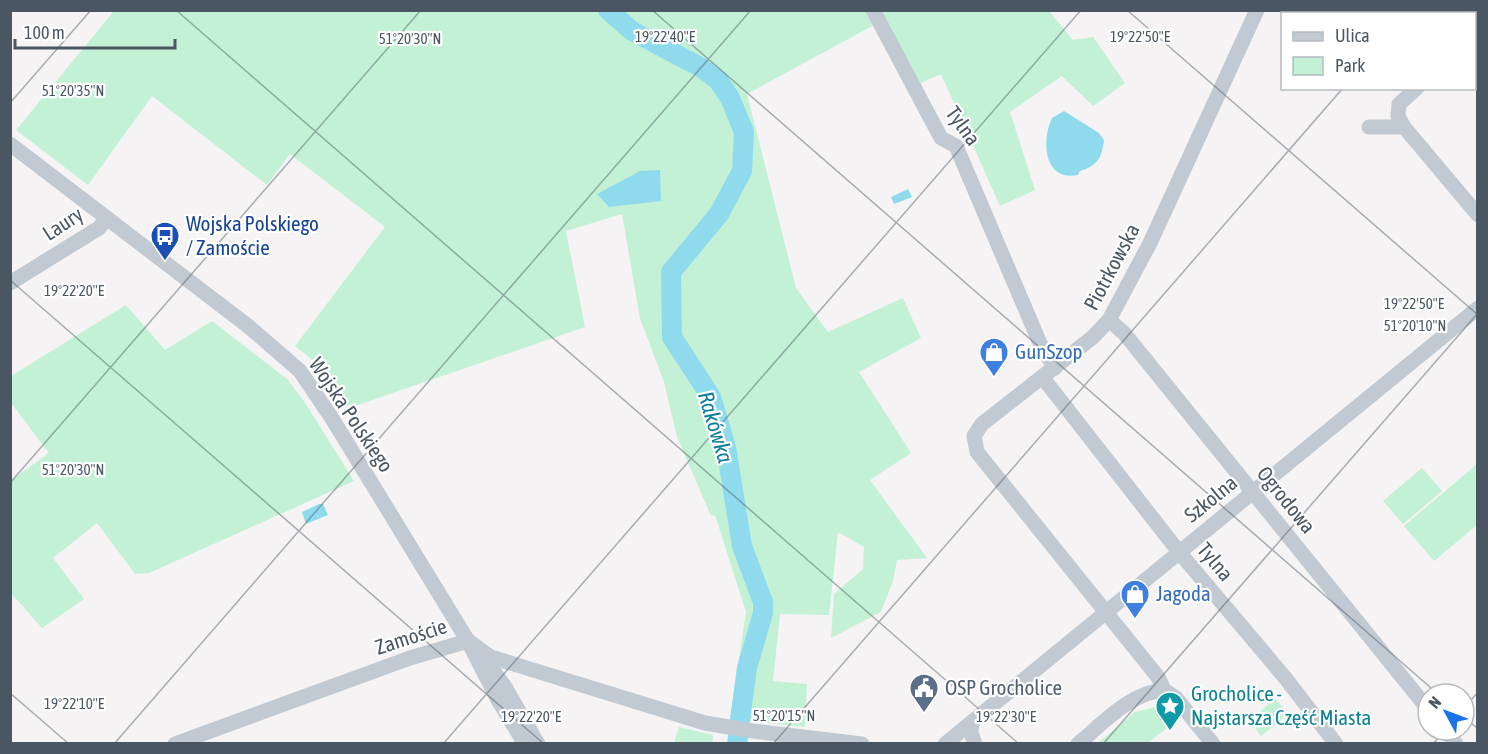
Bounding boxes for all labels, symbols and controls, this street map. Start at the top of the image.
scale bar [15,12,176,50]
legend [1281,12,1476,90]
text: 100 m [24,22,65,43]
text: Ulica [1335,25,1370,46]
text: 19°22'40"E [635,28,696,45]
text: 19°22'50"E [1110,28,1171,45]
text: 51°20'30"N [379,30,441,47]
text: Park [1335,55,1365,76]
text: 51°20'35"N [42,82,104,99]
street label: Tylna [942,101,986,150]
street label: Laury [38,201,87,245]
place label: Wojska Polskiego / Zamoście [186,211,319,259]
street label: Piotrkowska [1078,219,1144,314]
bus stop icon: Wojska Polskiego / Zamoście [149,220,181,262]
text: 19°22'20"E [44,282,105,299]
text: 19°22'50"E [1384,295,1445,312]
text: 51°20'10"N [1384,317,1446,334]
shop icon: GunSzop [978,336,1010,378]
place label: GunSzop [1015,339,1082,363]
street label: Wojska Polskiego [305,353,399,476]
water label: Rakówka [693,388,739,466]
text: 51°20'30"N [42,461,104,478]
street label: Ogrodowa [1253,461,1321,538]
street label: Szkolna [1179,470,1241,527]
street label: Tylna [1193,537,1239,585]
shop icon: Jagoda [1119,578,1151,620]
place label: Jagoda [1156,581,1211,605]
street label: Zamoście [372,613,449,659]
public building icon: OSP Grocholice [908,672,940,714]
place label: OSP Grocholice [945,675,1062,699]
place label: Grocholice - Najstarsza Część Miasta [1191,681,1371,729]
north arrow [1416,682,1476,742]
place icon: Grocholice - Najstarsza Część Miasta [1154,690,1186,732]
text: N [1425,693,1445,712]
text: 19°22'10"E [44,695,105,712]
text: 51°20'15"N [753,707,815,724]
text: 19°22'20"E [501,708,562,725]
text: 19°22'30"E [976,708,1037,725]

